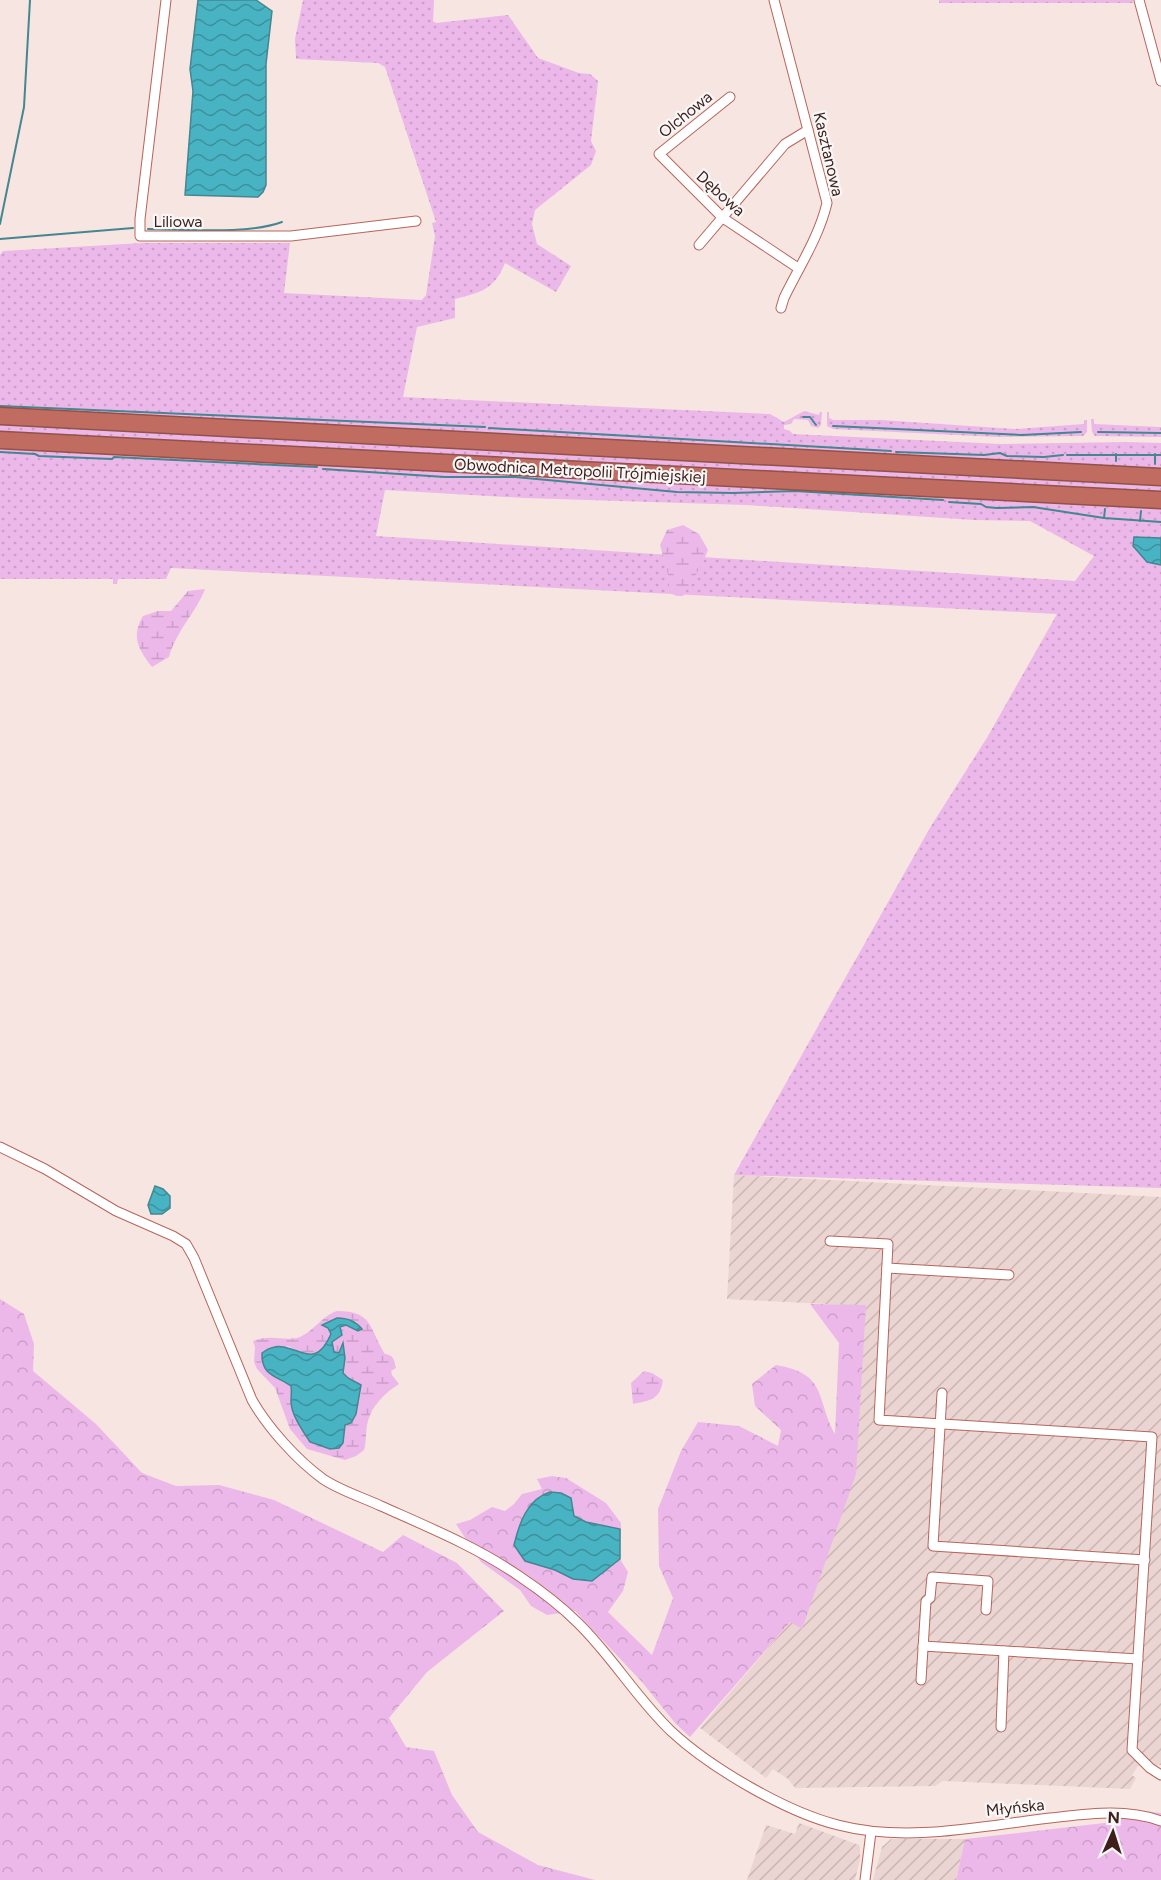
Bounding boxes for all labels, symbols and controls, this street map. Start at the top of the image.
street label: Olchowa [655,87,716,142]
street label: Kasztanowa [810,110,847,198]
street label: Dębowa [692,167,749,220]
street label: Liliowa [154,212,202,231]
street label: Obwodnica Metropolii Trójmiejskiej [454,454,706,487]
street label: Młyńska [985,1795,1045,1820]
north arrow [1083,1802,1143,1862]
text: N [1107,1808,1120,1827]

